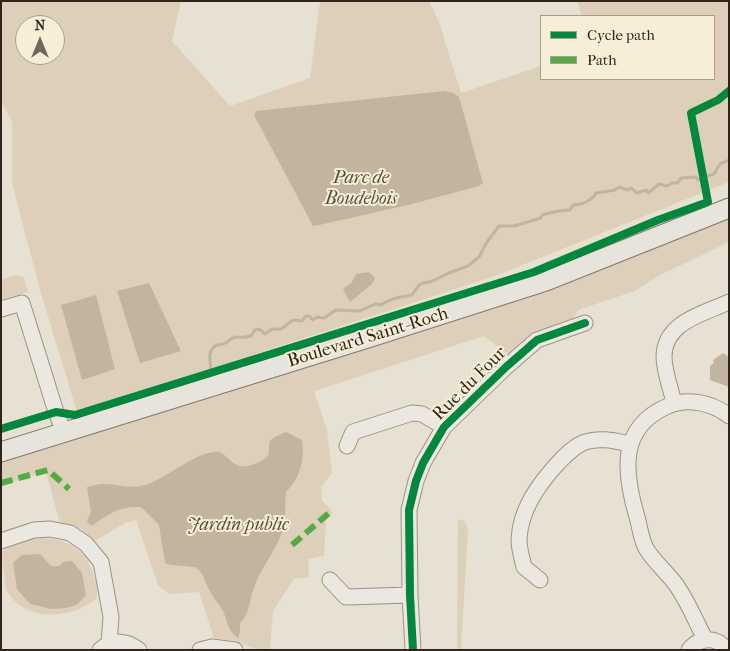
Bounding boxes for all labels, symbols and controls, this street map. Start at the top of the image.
north arrow [15,15,65,65]
legend [540,15,715,80]
text: N [35,17,45,34]
text: Cycle path [587,26,655,44]
text: Path [587,51,617,69]
park label: Parc de Boudebois [325,168,397,210]
street label: Boulevard Saint-Roch [285,303,451,373]
street label: Rue du Four [428,342,512,426]
park label: Jardin public [187,515,289,537]

